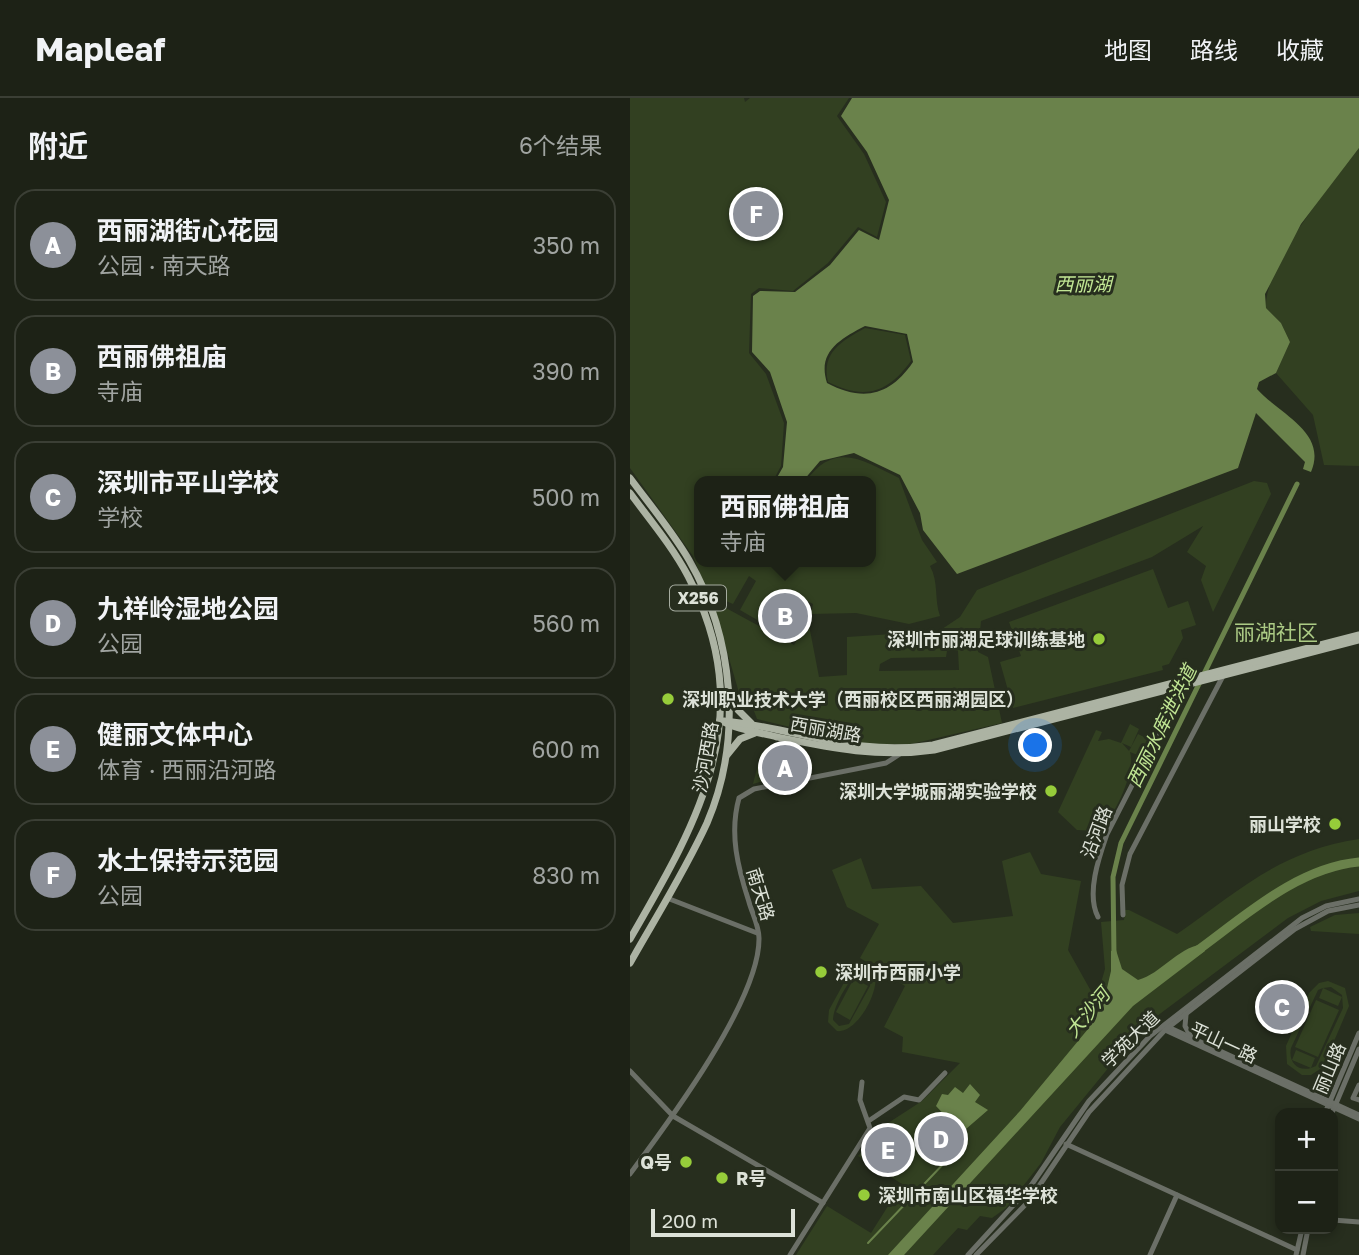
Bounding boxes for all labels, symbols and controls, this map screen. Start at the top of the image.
text: Mapleaf [35,29,165,68]
text: 地图 [1104,35,1152,64]
text: 路线 [1190,35,1238,64]
text: 收藏 [1276,35,1324,64]
text: 附近 [28,128,88,164]
text: 6个结果 [519,131,602,159]
pin: F [733,188,779,240]
text: 西丽湖街心花园 [97,215,279,246]
text: A [45,231,61,259]
text: 350 m [533,231,600,259]
text: 公园 · 南天路 [97,251,230,279]
water label: 西丽湖 [1054,272,1114,295]
text: 西丽佛祖庙 [97,341,227,372]
text: B [45,357,61,385]
text: 390 m [532,357,600,385]
text: 寺庙 [97,377,143,405]
text: 深圳市平山学校 [97,467,279,498]
popup [694,476,876,567]
text: C [45,483,61,511]
text: 500 m [532,483,600,511]
text: 西丽佛祖庙 [720,491,850,522]
text: 学校 [97,503,143,531]
text: 寺庙 [720,527,766,555]
road number: X256 [670,586,726,610]
pin: B [762,590,808,642]
text: 九祥岭湿地公园 [97,593,279,624]
text: D [45,609,61,637]
text: 560 m [532,609,600,637]
district label: 丽湖社区 [1234,619,1318,645]
place label: 深圳市丽湖足球训练基地 [887,628,1085,650]
text: 公园 [97,629,143,657]
marker: 深圳市丽湖足球训练基地 [1091,631,1107,647]
water label: 西丽水库泄洪道 [1122,658,1202,791]
place label: 深圳职业技术大学（西丽校区西丽湖园区） [682,688,1024,710]
marker: 深圳职业技术大学（西丽校区西丽湖园区） [660,691,676,707]
street label: 西丽湖路 [789,712,863,746]
text: 健丽文体中心 [97,719,253,750]
street label: 沙河西路 [688,720,722,794]
your location [1018,728,1052,762]
text: E [46,735,60,763]
text: 600 m [531,735,600,763]
pin: A [762,742,808,794]
text: 体育 · 西丽沿河路 [97,755,276,783]
place label: 深圳大学城丽湖实验学校 [839,780,1037,802]
marker: 深圳大学城丽湖实验学校 [1043,783,1059,799]
street label: 沿河路 [1076,803,1116,861]
place label: 丽山学校 [1249,813,1321,835]
marker: 丽山学校 [1327,816,1343,832]
text: 水土保持示范园 [97,845,279,876]
text: F [46,861,60,889]
text: 830 m [532,861,600,889]
street label: 南天路 [743,865,779,923]
text: 公园 [97,881,143,909]
place label: 深圳市西丽小学 [835,961,961,983]
marker: 深圳市西丽小学 [813,964,829,980]
water label: 大沙河 [1060,980,1117,1041]
pin: C [1259,981,1305,1033]
street label: 学苑大道 [1096,1006,1164,1072]
street label: 平山一路 [1187,1017,1261,1067]
street label: 丽山路 [1308,1039,1350,1097]
map controls [1275,1108,1338,1234]
button: + [1275,1108,1338,1171]
pin: D [918,1113,964,1165]
pin: E [865,1124,911,1176]
place label: Q号 [640,1151,672,1173]
marker: Q号 [678,1154,694,1170]
place label: R号 [736,1167,767,1189]
marker: R号 [714,1170,730,1186]
button: − [1275,1171,1338,1234]
place label: 深圳市南山区福华学校 [878,1184,1058,1206]
marker: 深圳市南山区福华学校 [856,1187,872,1203]
scale bar [651,1206,794,1238]
text: 200 m [662,1209,718,1232]

